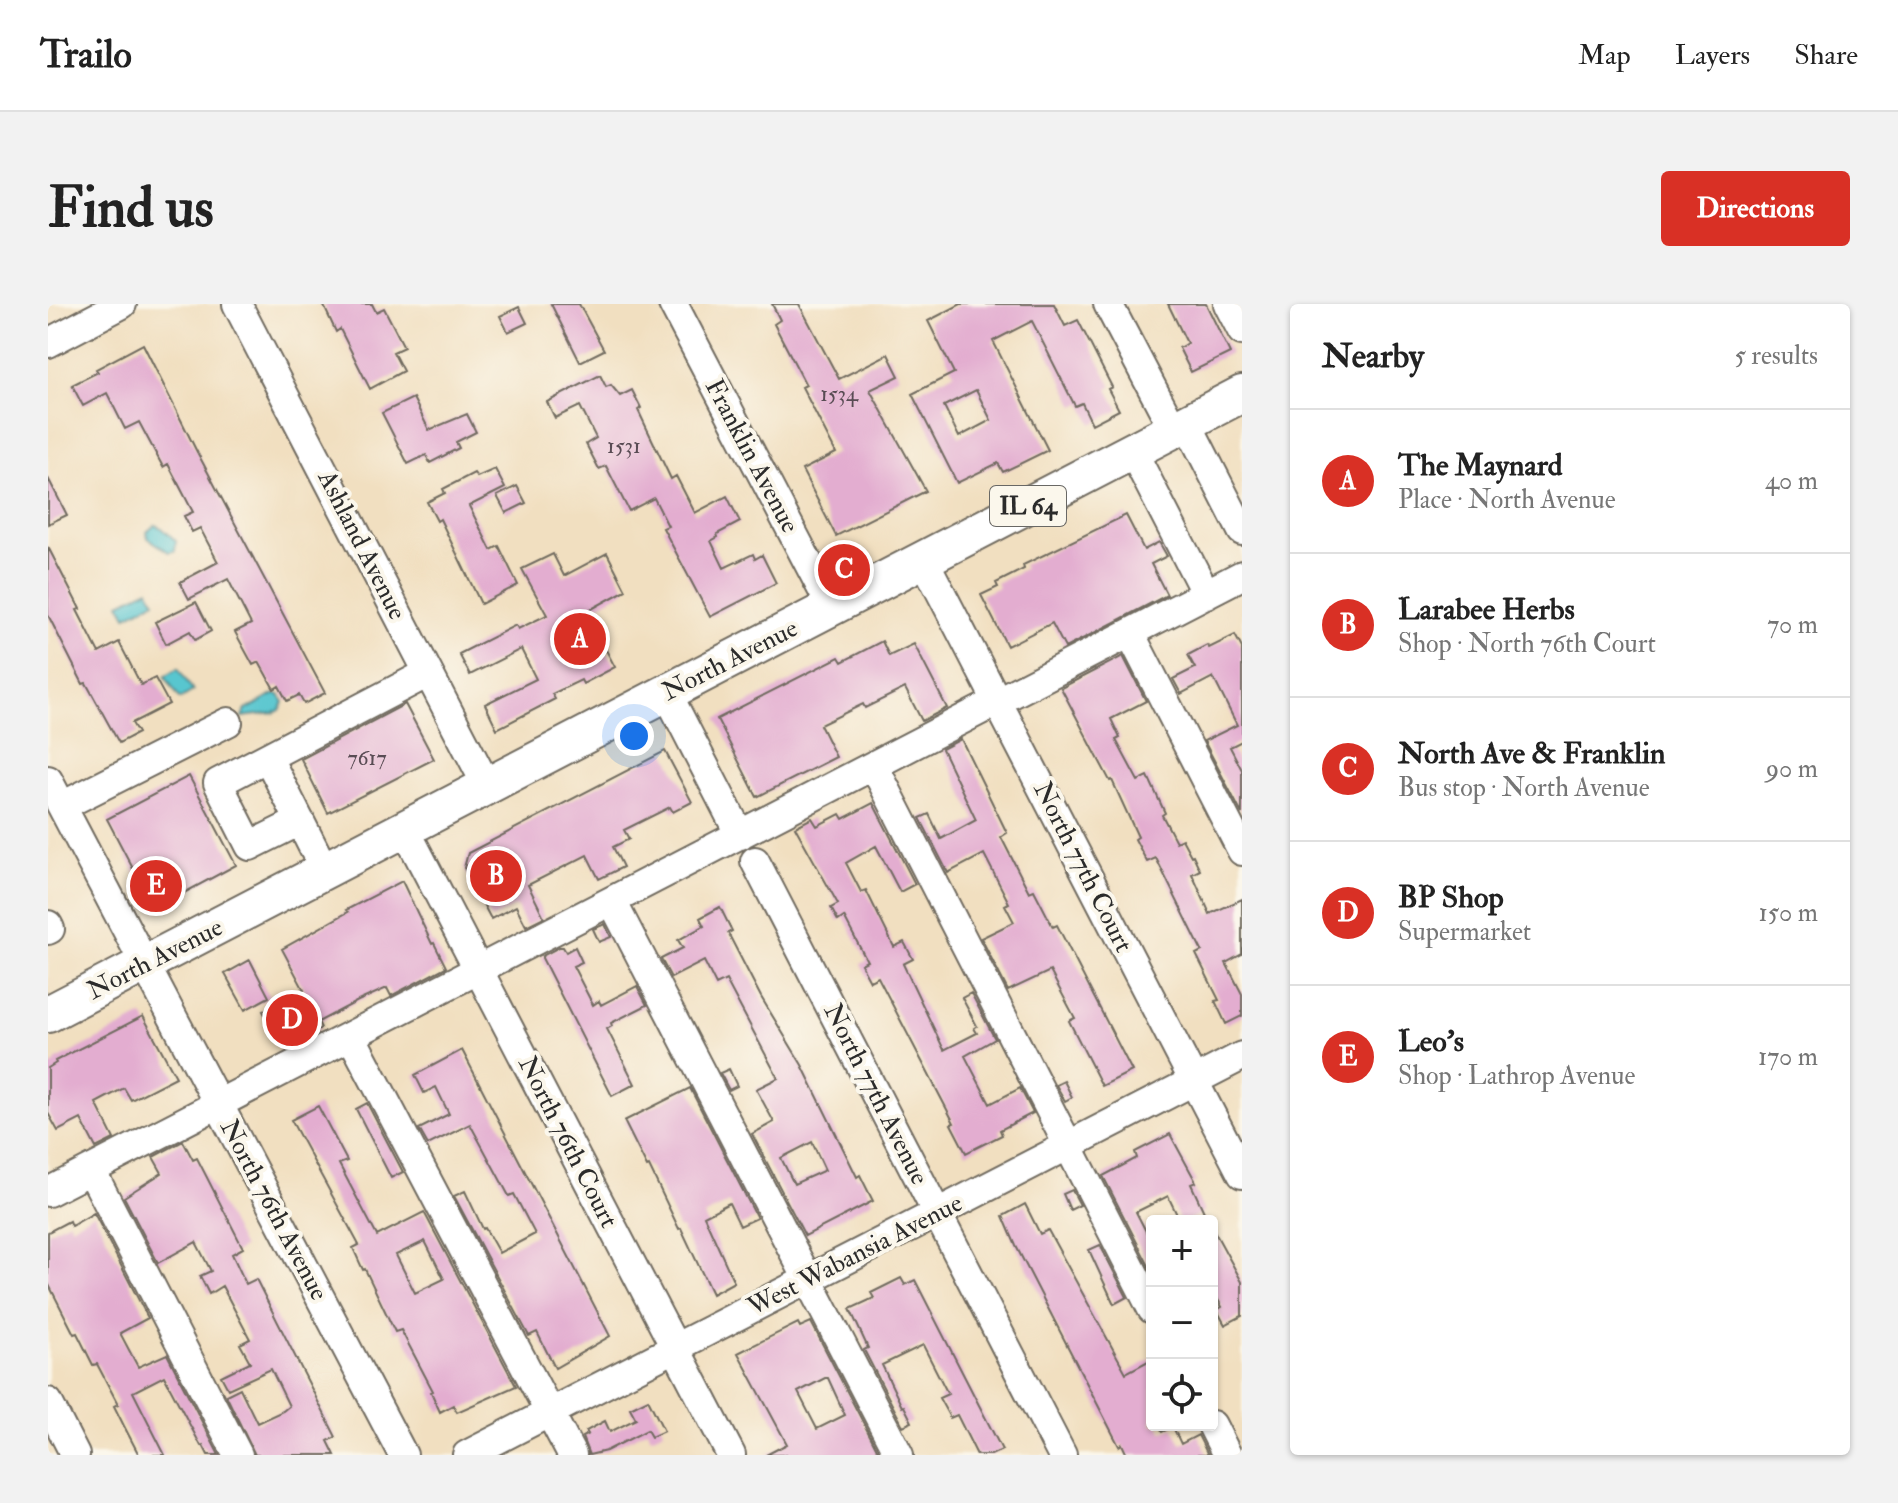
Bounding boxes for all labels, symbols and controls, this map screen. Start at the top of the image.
text: Trailo [40,31,132,79]
text: Map [1578,38,1631,73]
text: Layers [1675,38,1750,73]
text: Share [1794,38,1858,73]
button: Directions [1661,171,1850,246]
text: Find us [48,173,214,244]
text: Nearby [1322,335,1424,378]
text: 5 results [1734,340,1818,372]
street label: Franklin Avenue [698,374,806,539]
house number: 1534 [820,380,859,408]
house number: 1531 [607,432,641,460]
text: The Maynard [1398,447,1563,484]
street label: Ashland Avenue [310,464,413,625]
text: A [1340,465,1356,497]
text: 40 m [1765,465,1818,497]
text: Place · North Avenue [1398,484,1616,516]
road number: IL 64 [990,486,1066,526]
pin: C [818,540,870,600]
text: Larabee Herbs [1398,591,1575,628]
pin: A [554,609,606,669]
text: B [1339,609,1357,641]
text: 70 m [1767,609,1818,641]
street label: North Avenue [657,612,803,708]
text: Shop · North 76th Court [1398,628,1656,660]
your location [614,716,654,756]
text: North Ave & Franklin [1398,735,1665,772]
house number: 7617 [347,744,387,772]
text: C [1338,753,1358,785]
text: 90 m [1766,753,1818,785]
text: Bus stop · North Avenue [1398,772,1650,804]
street label: North 77th Court [1026,776,1140,958]
pin: B [470,846,522,906]
pin: E [130,856,182,916]
text: BP Shop [1398,879,1504,916]
text: D [1337,897,1359,929]
text: 150 m [1759,897,1818,929]
street label: North Avenue [82,911,228,1007]
text: Supermarket [1398,916,1531,948]
pin: D [266,990,318,1050]
street label: North 77th Avenue [817,998,936,1190]
text: Leo's [1398,1023,1464,1060]
text: E [1339,1041,1357,1073]
text: 170 m [1758,1041,1818,1073]
street label: North 76th Court [511,1051,625,1233]
text: Shop · Lathrop Avenue [1398,1060,1635,1092]
street label: North 76th Avenue [213,1114,335,1306]
street label: West Wabansia Avenue [741,1187,968,1323]
map controls [1146,1215,1218,1431]
button: + [1146,1215,1218,1287]
button: − [1146,1287,1218,1359]
button: locate [1146,1359,1218,1431]

